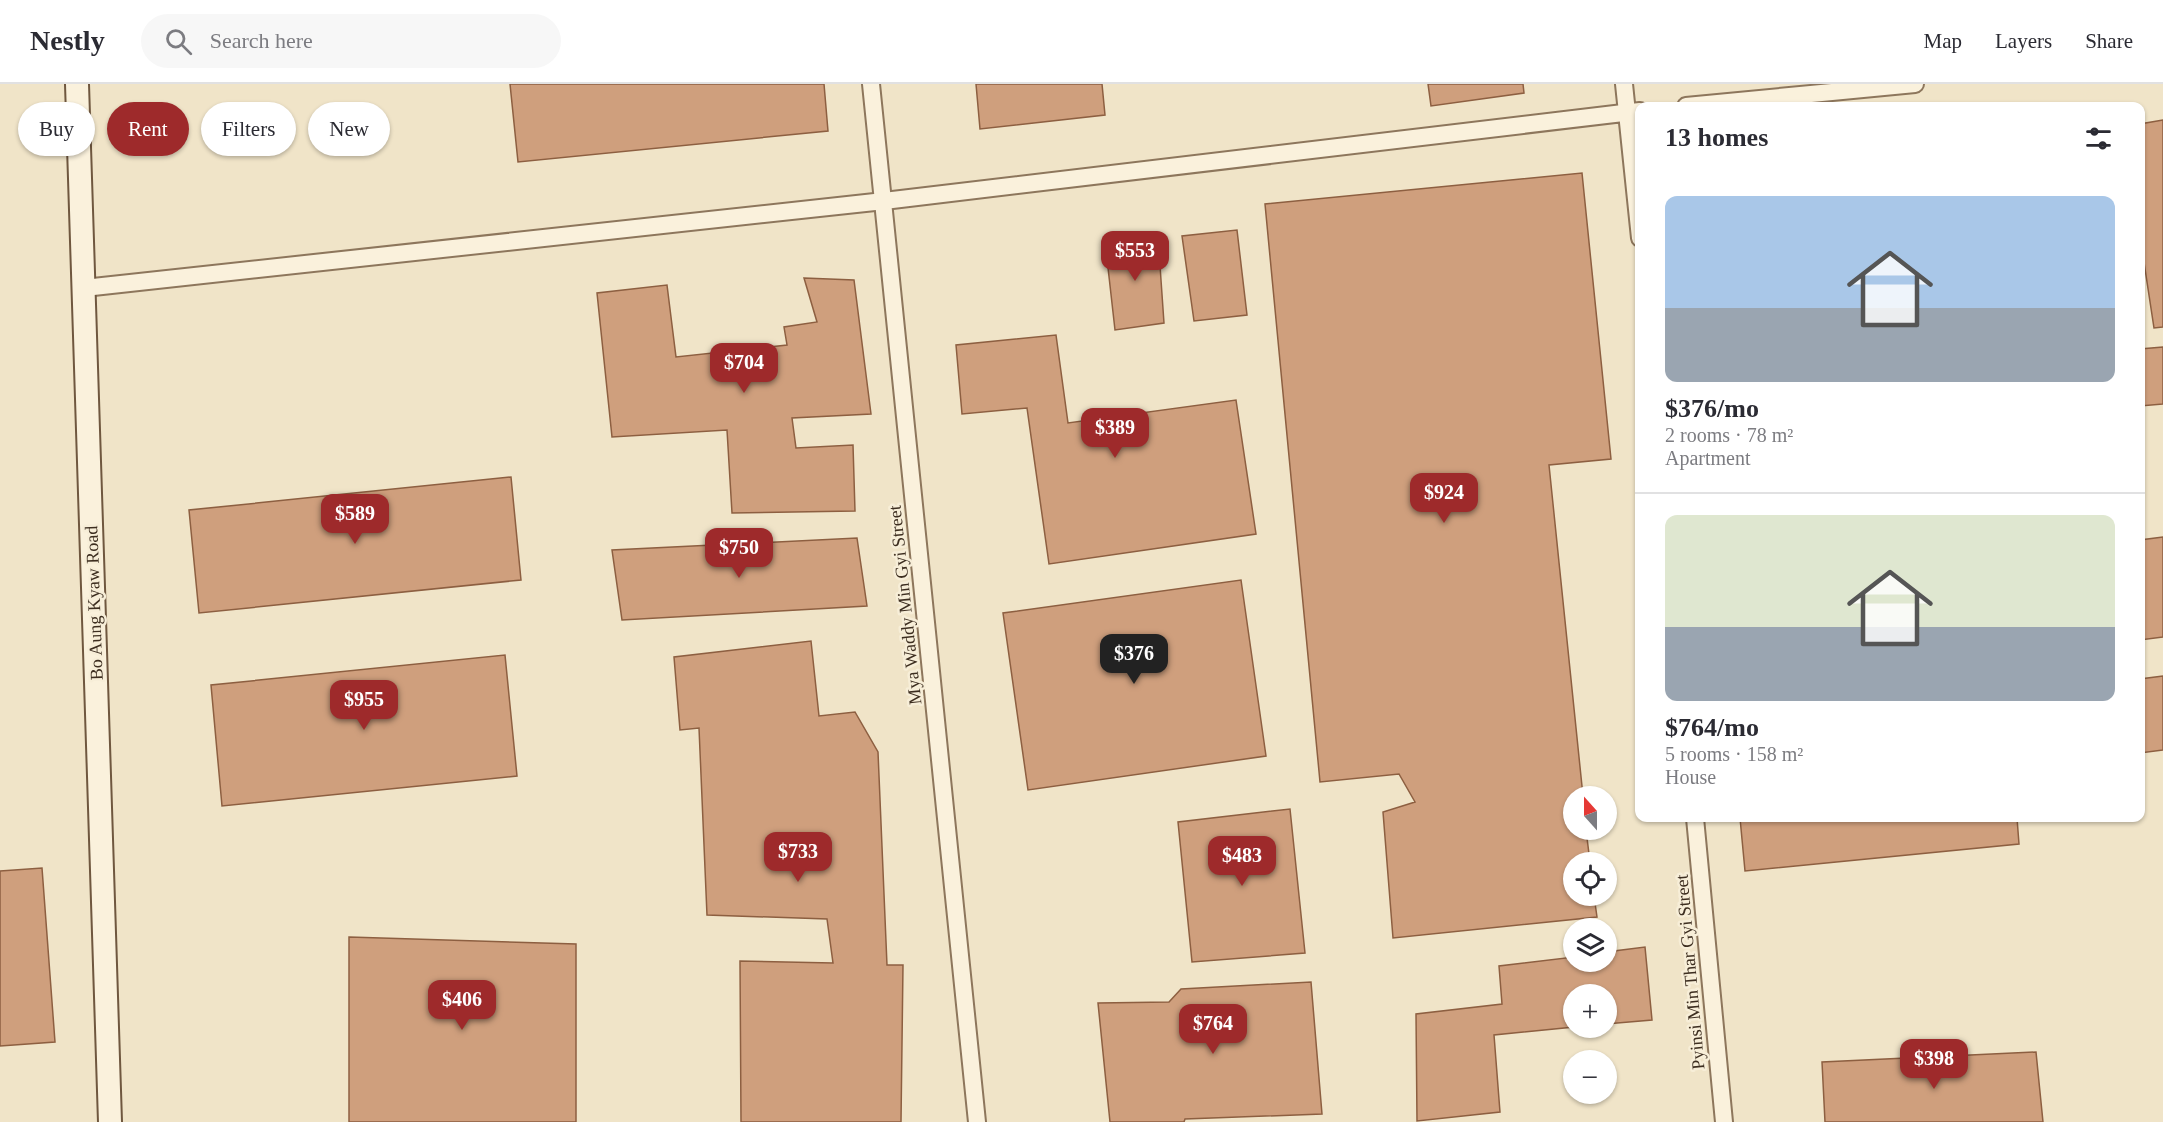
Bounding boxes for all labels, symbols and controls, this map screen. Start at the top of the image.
search box [141,14,561,68]
text: Nestly [30,25,105,56]
icon: search [162,25,195,58]
text: Search here [210,28,313,53]
text: Map [1924,29,1962,53]
text: Layers [1995,29,2052,53]
text: Share [2085,29,2133,53]
chip: Buy [18,102,95,156]
chip: Rent [107,102,189,156]
chip: Filters [201,102,296,156]
chip: New [308,102,390,156]
icon: filters [2082,122,2115,155]
text: 13 homes [1665,123,1768,152]
pin: $553 [1099,231,1171,282]
icon: home [1836,235,1944,343]
text: $553 [1115,239,1155,261]
pin: $704 [708,343,780,394]
text: $704 [724,351,764,373]
text: $376/mo [1665,394,1759,423]
pin: $389 [1079,408,1151,459]
text: $389 [1095,416,1135,438]
text: 2 rooms · 78 m² [1665,424,1793,446]
text: Apartment [1665,447,1751,469]
pin: $924 [1408,473,1480,524]
text: $924 [1424,481,1464,503]
pin: $589 [319,494,391,545]
text: $589 [335,502,375,524]
street label: Mya Waddy Min Gyi Street [885,504,925,706]
street label: Bo Aung Kyaw Road [81,525,107,681]
pin: $750 [703,528,775,579]
text: $750 [719,536,759,558]
icon: home [1836,554,1944,662]
pin: $376 [1098,634,1170,685]
text: $376 [1114,642,1154,664]
pin: $955 [328,680,400,731]
text: $955 [344,688,384,710]
text: $764/mo [1665,713,1759,742]
text: 5 rooms · 158 m² [1665,743,1803,765]
text: House [1665,766,1716,788]
north arrow [1563,786,1617,840]
map controls [1563,786,1617,1104]
pin: $733 [762,832,834,883]
pin: $483 [1206,836,1278,887]
text: $733 [778,840,818,862]
text: $483 [1222,844,1262,866]
button: locate [1563,852,1617,906]
street label: Pyinsi Min Thar Gyi Street [1672,874,1708,1070]
button: layers [1563,918,1617,972]
pin: $406 [426,980,498,1031]
button: + [1563,984,1617,1038]
text: $406 [442,988,482,1010]
pin: $764 [1177,1004,1249,1055]
text: $764 [1193,1012,1233,1034]
pin: $398 [1898,1039,1970,1090]
text: $398 [1914,1047,1954,1069]
button: − [1563,1050,1617,1104]

